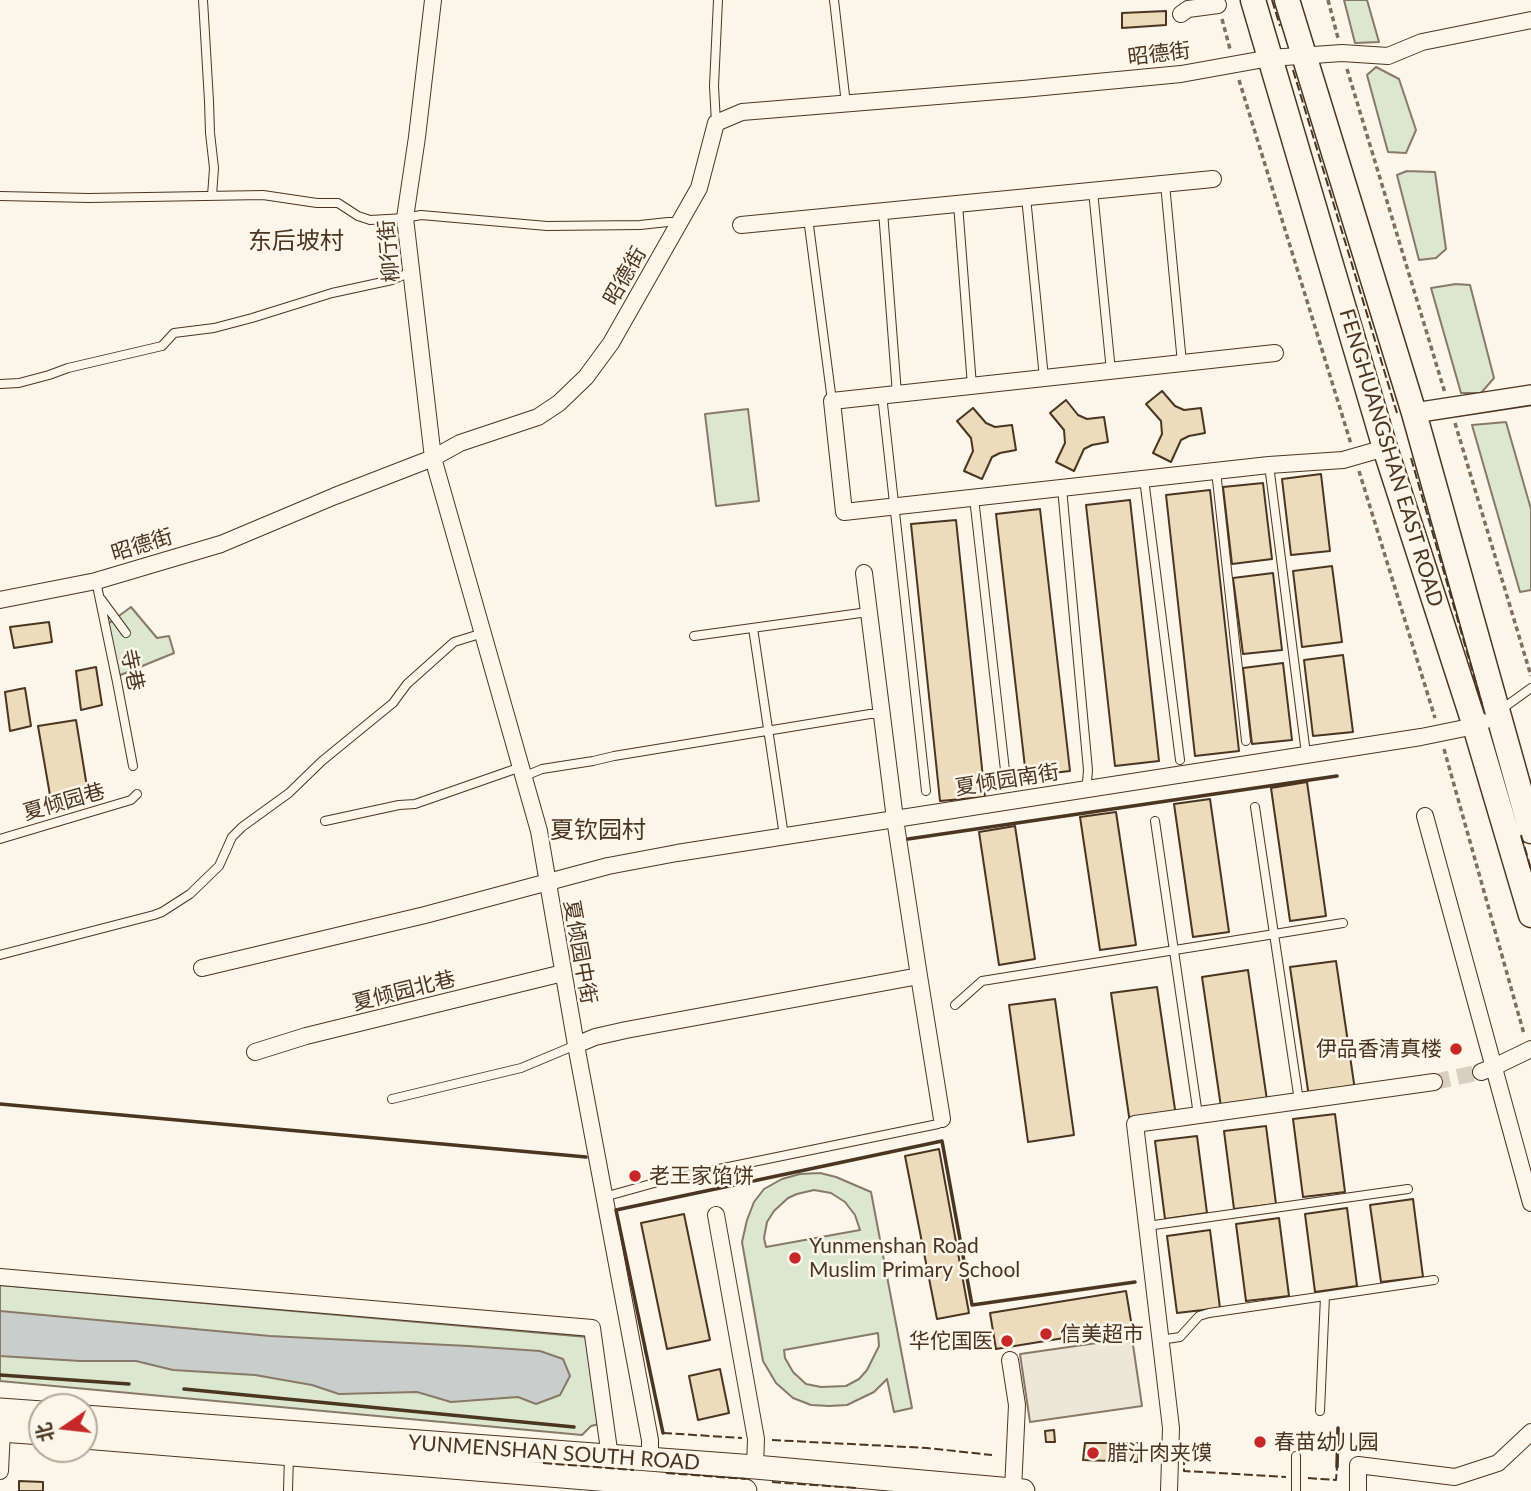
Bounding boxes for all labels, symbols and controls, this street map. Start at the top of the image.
street label: 昭德街 [1126,38,1192,70]
street label: 柳行街 [374,219,404,283]
district label: 东后坡村 [248,227,344,255]
street label: 昭德街 [598,242,652,310]
street label: FENGHUANGSHAN EAST ROAD [1334,306,1448,610]
street label: 昭德街 [108,524,176,566]
street label: 寺巷 [115,647,149,693]
street label: 夏倾园南街 [953,759,1061,801]
street label: 夏倾园巷 [20,778,108,826]
district label: 夏钦园村 [550,816,646,844]
street label: 夏倾园中街 [558,898,602,1006]
street label: 夏倾园北巷 [350,966,458,1016]
place label: 伊品香清真楼 [1316,1036,1442,1062]
marker: 伊品香清真楼 [1448,1041,1464,1057]
place label: 老王家馅饼 [649,1163,754,1189]
marker: 老王家馅饼 [627,1168,643,1184]
place label: Yunmenshan Road Muslim Primary School [809,1233,1020,1283]
marker: Yunmenshan Road Muslim Primary School [787,1250,803,1266]
place label: 信美超市 [1060,1321,1144,1347]
marker: 信美超市 [1038,1326,1054,1342]
place label: 华佗国医 [909,1328,993,1354]
marker: 华佗国医 [999,1333,1015,1349]
north arrow [28,1393,98,1463]
text: 北 [31,1421,58,1445]
place label: 春苗幼儿园 [1274,1429,1379,1455]
street label: YUNMENSHAN SOUTH ROAD [407,1430,701,1476]
marker: 春苗幼儿园 [1252,1434,1268,1450]
place label: 腊汁肉夹馍 [1107,1440,1212,1466]
marker: 腊汁肉夹馍 [1085,1445,1101,1461]

